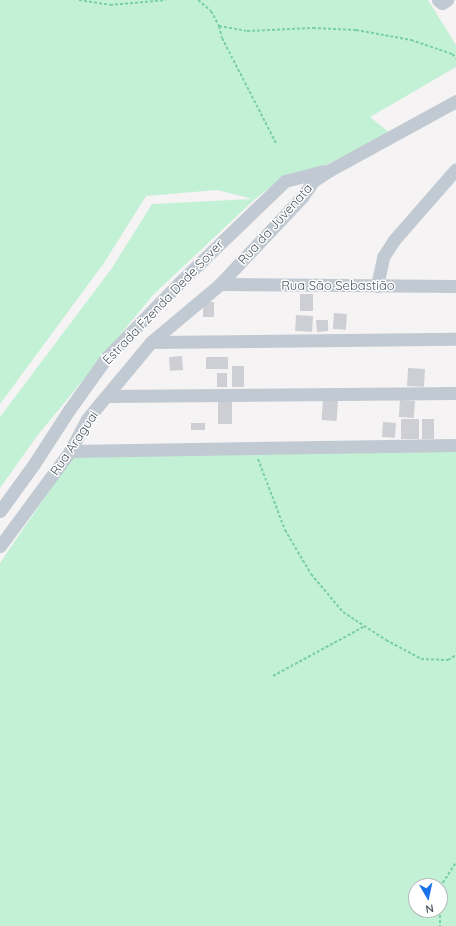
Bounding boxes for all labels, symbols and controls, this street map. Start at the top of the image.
street label: Rua da Juvenata [235,180,315,268]
street label: Estrada Fzenda Dede Sover [99,236,227,368]
street label: Rua São Sebastião [281,277,395,293]
street label: Rua Araguai [47,408,101,478]
north arrow [408,878,448,918]
text: N [425,901,435,916]

